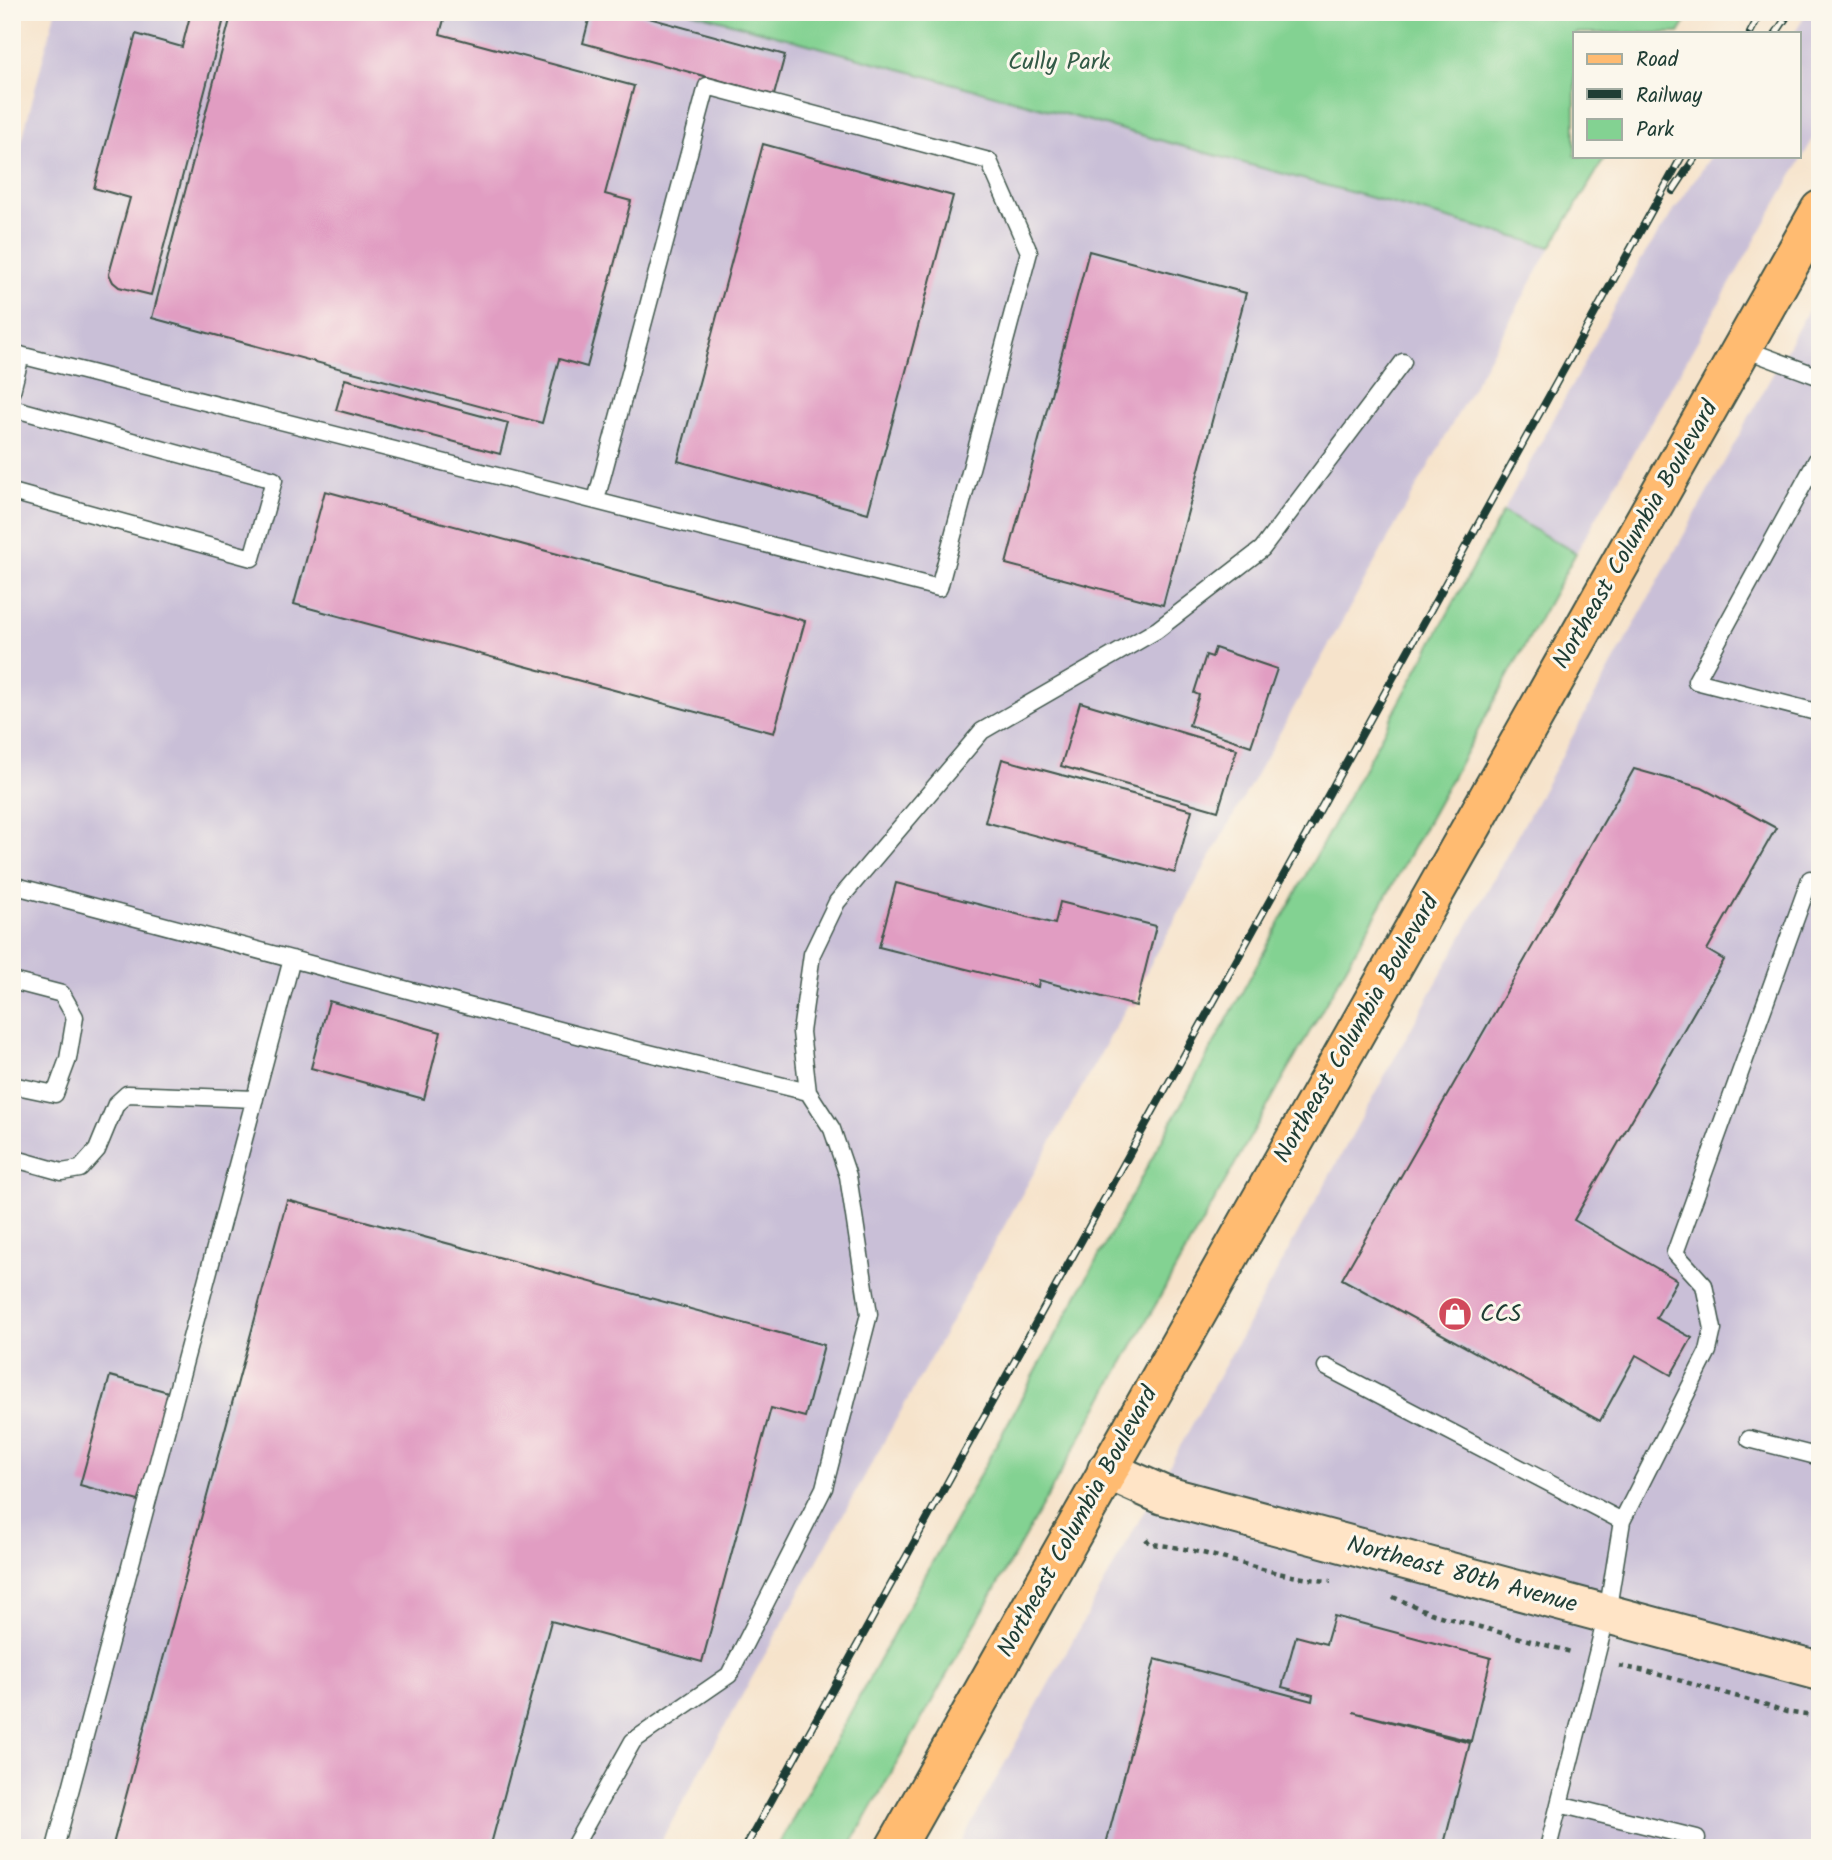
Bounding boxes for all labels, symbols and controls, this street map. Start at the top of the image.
legend [1573,32,1800,158]
park label: Cully Park [1008,43,1111,82]
text: Road [1636,44,1679,77]
text: Railway [1636,80,1702,113]
text: Park [1636,114,1674,147]
street label: Northeast Columbia Boulevard [1543,392,1730,677]
street label: Northeast Columbia Boulevard [1264,886,1451,1171]
shop icon: CCS [1436,1295,1474,1333]
place label: CCS [1480,1295,1522,1334]
street label: Northeast Columbia Boulevard [987,1378,1169,1665]
street label: Northeast 80th Avenue [1342,1525,1582,1625]

